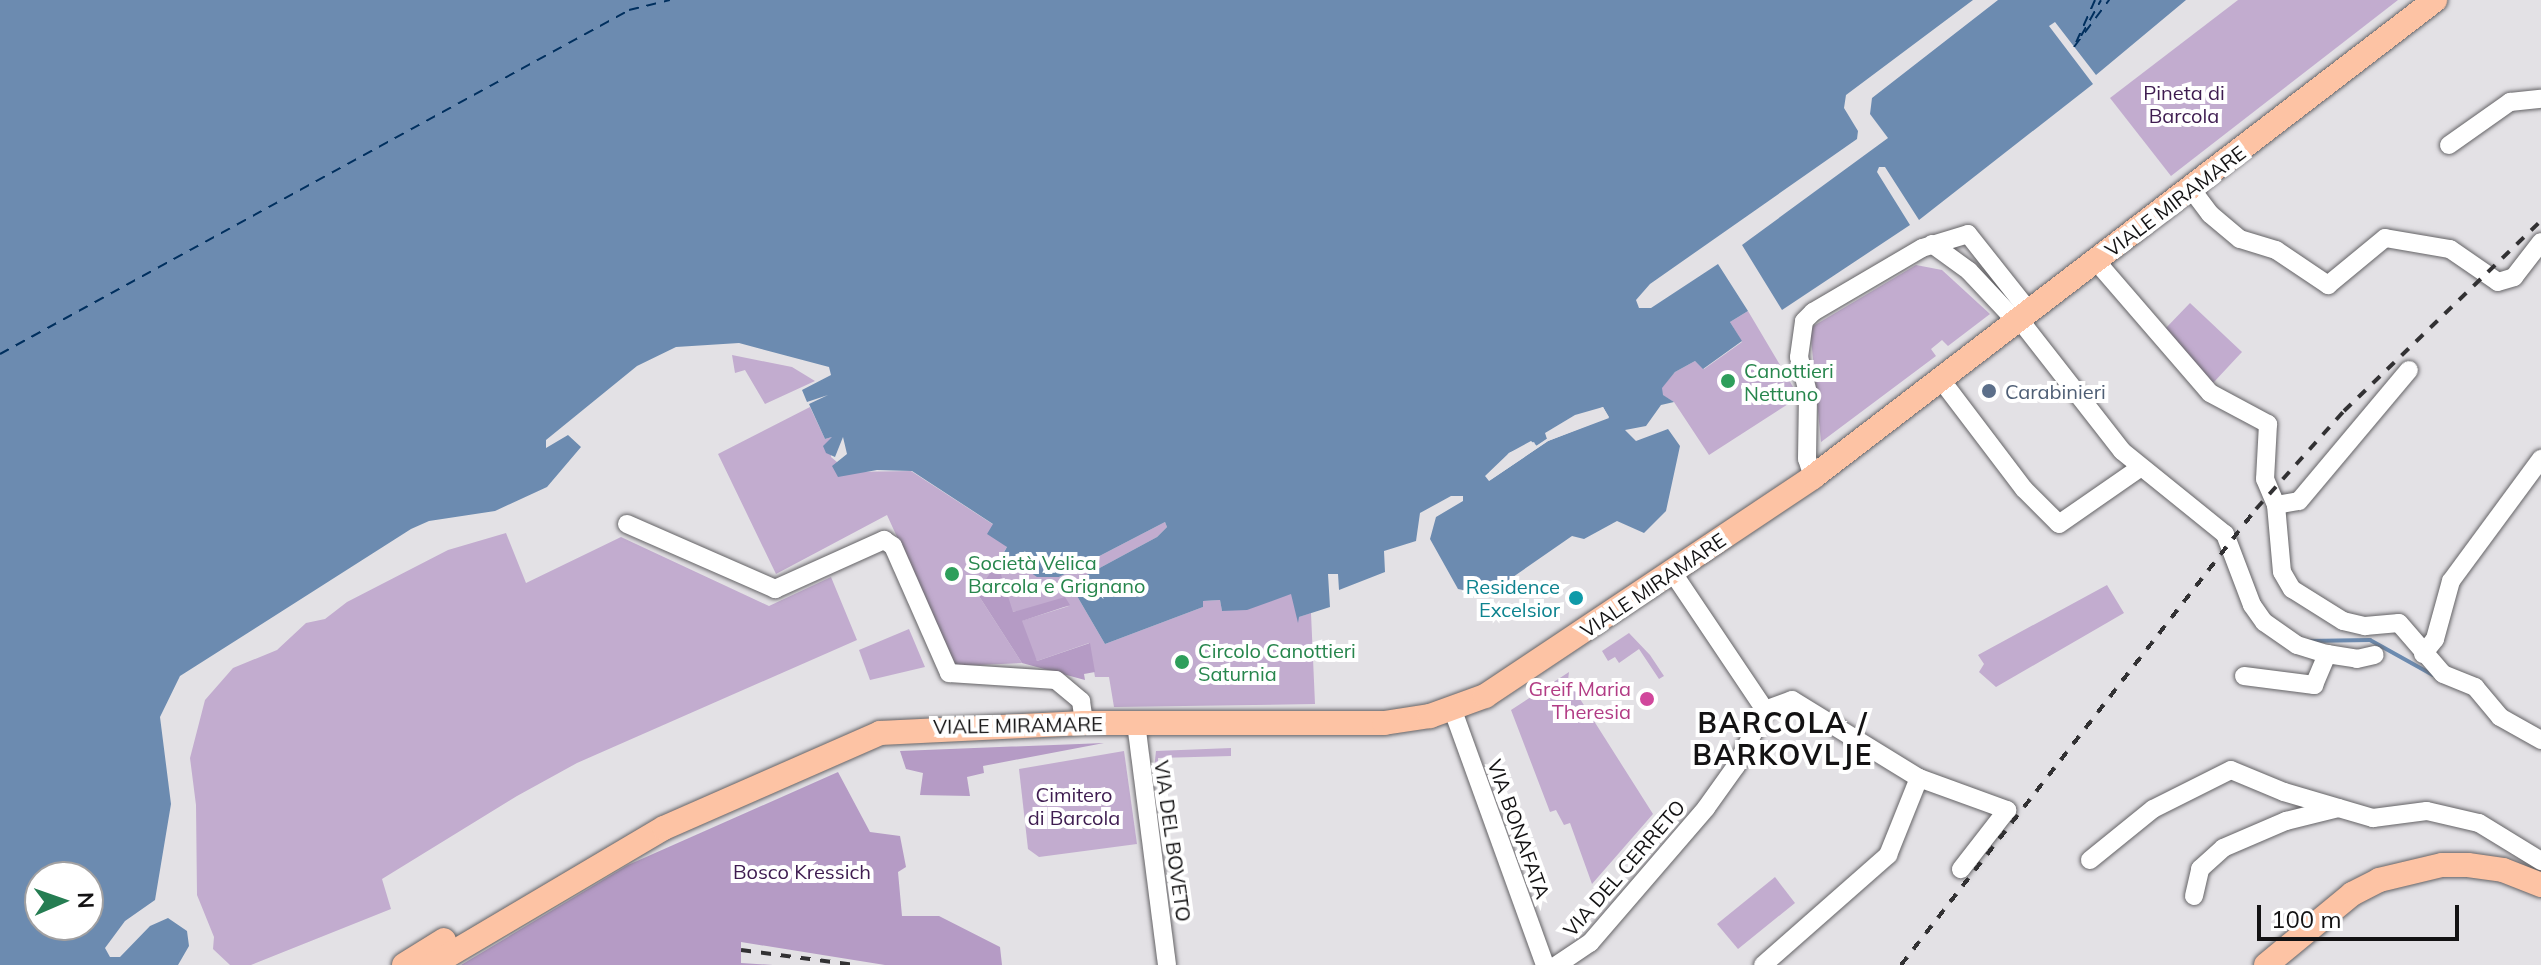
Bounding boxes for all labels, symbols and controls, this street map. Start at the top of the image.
park label: Pineta di Barcola [2143,80,2225,127]
street label: VIALE MIRAMARE [2100,140,2250,262]
place label: Canottieri Nettuno [1744,358,1834,405]
marker: Canottieri Nettuno [1719,372,1737,390]
place label: Carabinieri [2005,379,2106,403]
marker: Carabinieri [1980,382,1998,400]
street label: VIALE MIRAMARE [1576,528,1730,642]
place label: Società Velica Barcola e Grignano [968,550,1145,597]
marker: Società Velica Barcola e Grignano [943,565,961,583]
place label: Residence Excelsior [1466,574,1560,621]
marker: Residence Excelsior [1567,589,1585,607]
place label: Circolo Canottieri Saturnia [1198,638,1356,685]
marker: Circolo Canottieri Saturnia [1173,653,1191,671]
place label: Greif Maria Theresia [1528,676,1631,723]
marker: Greif Maria Theresia [1638,690,1656,708]
district label: BARCOLA / BARKOVLJE [1692,706,1874,772]
street label: VIALE MIRAMARE [933,712,1103,738]
street label: VIA BONAFATA [1483,756,1555,902]
street label: VIA DEL BOVETO [1150,759,1196,923]
park label: Cimitero di Barcola [1028,782,1120,829]
street label: VIA DEL CERRETO [1558,795,1690,941]
park label: Bosco Kressich [733,859,871,883]
north arrow [24,861,104,941]
scale bar [2261,889,2463,939]
text: N [72,891,100,909]
text: 100 m [2271,904,2342,934]

